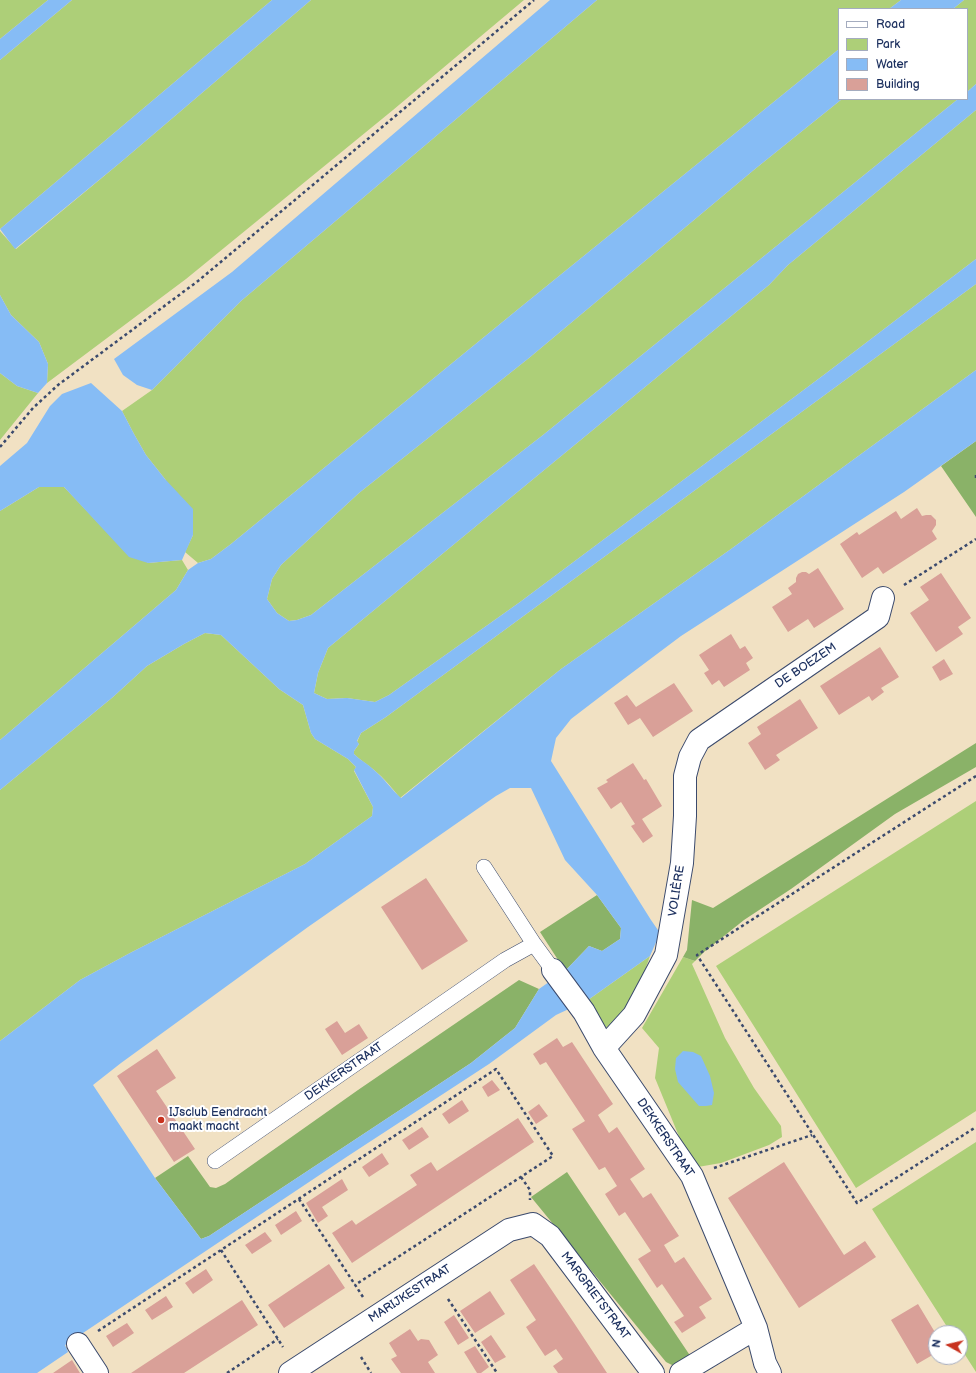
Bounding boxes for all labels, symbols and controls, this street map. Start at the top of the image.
legend [838,8,968,100]
text: Road [876,17,905,32]
text: Park [876,37,900,52]
text: Water [876,57,908,72]
text: Building [876,77,920,92]
street label: DE BOEZEM [773,640,839,692]
street label: VOLIÈRE [666,864,688,918]
street label: DEKKERSTRAAT [302,1040,386,1104]
street label: DEKKERSTRAAT [633,1096,697,1180]
place label: IJsclub Eendracht maakt macht [169,1106,267,1134]
marker: IJsclub Eendracht maakt macht [156,1115,166,1125]
street label: MARGRIETSTRAAT [557,1249,633,1343]
street label: MARIJKESTRAAT [366,1262,454,1326]
north arrow [928,1325,968,1365]
text: N [930,1338,944,1348]

